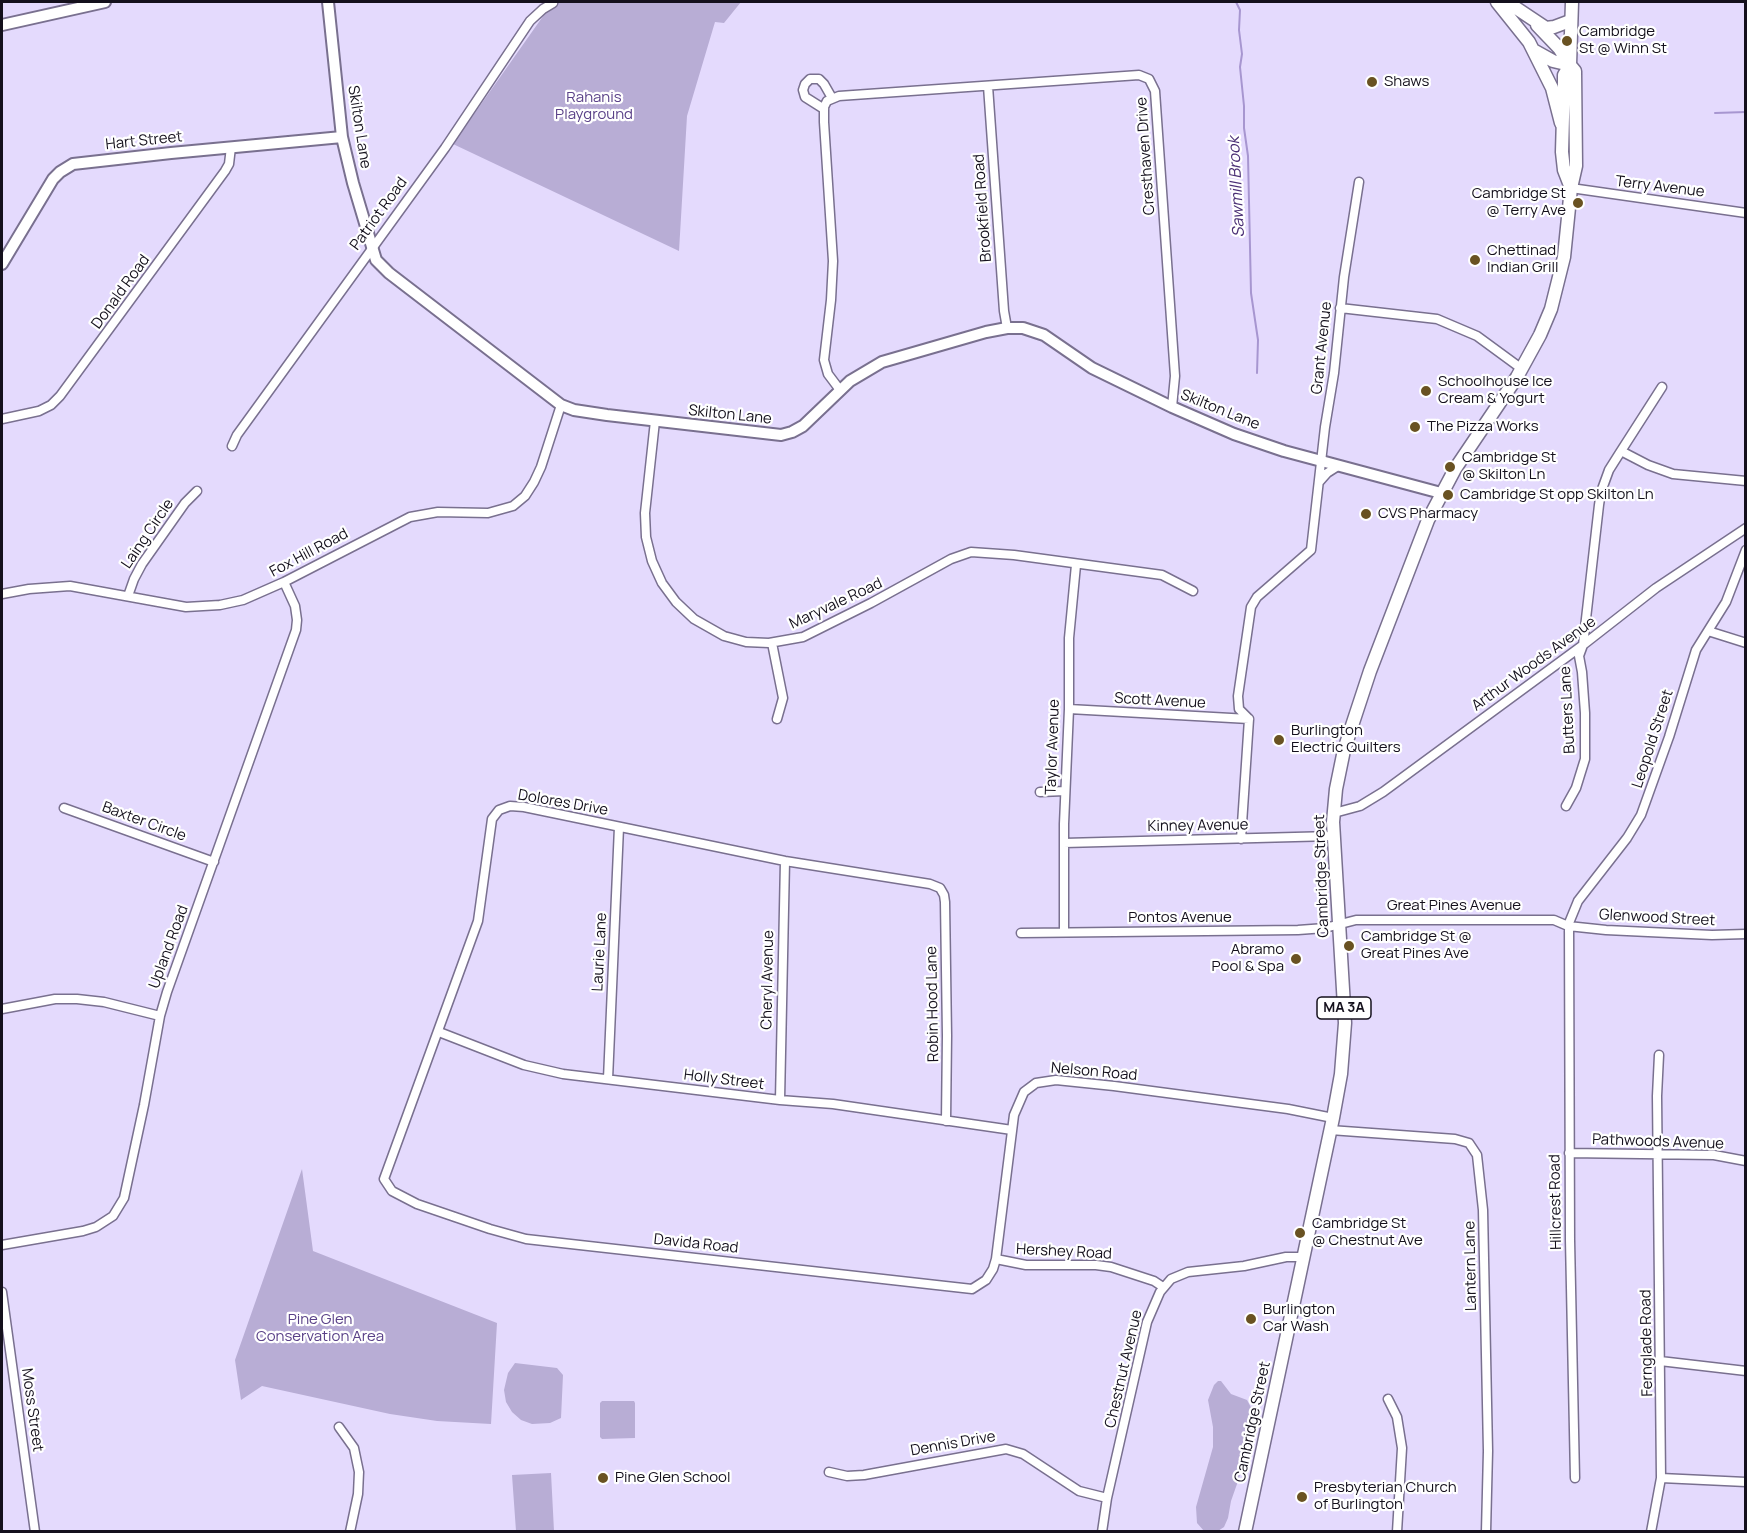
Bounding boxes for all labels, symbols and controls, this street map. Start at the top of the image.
place label: Cambridge St @ Winn St [1579,23,1667,58]
marker: Cambridge St @ Winn St [1560,34,1574,48]
place label: Shaws [1384,73,1429,91]
marker: Shaws [1365,75,1379,89]
street label: Skilton Lane [344,84,374,170]
park label: Rahanis Playground [555,89,633,124]
street label: Cresthaven Drive [1133,96,1159,216]
street label: Hart Street [105,128,183,154]
water label: Sawmill Brook [1225,136,1249,238]
street label: Brookfield Road [970,153,996,263]
street label: Terry Avenue [1614,173,1706,201]
street label: Patriot Road [347,174,411,254]
place label: Cambridge St @ Terry Ave [1472,185,1566,220]
marker: Cambridge St @ Terry Ave [1571,196,1585,210]
place label: Chettinad Indian Grill [1487,242,1558,277]
street label: Donald Road [88,251,154,333]
marker: Chettinad Indian Grill [1468,253,1482,267]
street label: Grant Avenue [1308,301,1336,395]
place label: Schoolhouse Ice Cream & Yogurt [1438,373,1552,408]
marker: Schoolhouse Ice Cream & Yogurt [1419,384,1433,398]
street label: Skilton Lane [1178,386,1262,434]
street label: Skilton Lane [687,402,773,428]
place label: The Pizza Works [1427,418,1539,436]
marker: The Pizza Works [1408,420,1422,434]
place label: Cambridge St @ Skilton Ln [1462,449,1556,484]
marker: Cambridge St @ Skilton Ln [1443,460,1457,474]
place label: Cambridge St opp Skilton Ln [1460,486,1654,504]
marker: Cambridge St opp Skilton Ln [1441,488,1455,502]
street label: Laing Circle [118,496,178,572]
place label: CVS Pharmacy [1378,505,1478,523]
marker: CVS Pharmacy [1359,507,1373,521]
street label: Fox Hill Road [267,525,351,581]
street label: Maryvale Road [787,575,885,633]
street label: Arthur Woods Avenue [1468,613,1600,715]
street label: Butters Lane [1557,666,1579,754]
street label: Leopold Street [1629,687,1677,791]
street label: Scott Avenue [1114,690,1206,712]
street label: Taylor Avenue [1042,699,1064,795]
place label: Burlington Electric Quilters [1291,722,1401,757]
marker: Burlington Electric Quilters [1272,733,1286,747]
street label: Dolores Drive [516,786,610,820]
street label: Baxter Circle [100,798,188,846]
street label: Cambridge Street [1311,814,1333,938]
street label: Kinney Avenue [1147,816,1249,836]
street label: Great Pines Avenue [1387,897,1521,915]
street label: Upland Road [146,903,192,991]
street label: Glenwood Street [1598,906,1716,930]
street label: Pontos Avenue [1128,909,1232,927]
street label: Laurie Lane [589,912,611,992]
place label: Cambridge St @ Great Pines Ave [1361,928,1472,963]
street label: Cheryl Avenue [758,930,778,1030]
marker: Cambridge St @ Great Pines Ave [1342,939,1356,953]
place label: Abramo Pool & Spa [1212,941,1284,976]
street label: Robin Hood Lane [923,946,943,1062]
marker: Abramo Pool & Spa [1289,952,1303,966]
road number: MA 3A [1317,997,1371,1019]
street label: Nelson Road [1050,1059,1138,1085]
street label: Holly Street [683,1066,765,1094]
street label: Pathwoods Avenue [1592,1131,1724,1153]
street label: Hillcrest Road [1546,1154,1566,1250]
place label: Cambridge St @ Chestnut Ave [1312,1215,1423,1250]
street label: Lantern Lane [1461,1221,1481,1311]
marker: Cambridge St @ Chestnut Ave [1293,1226,1307,1240]
street label: Davida Road [653,1231,739,1257]
street label: Hershey Road [1016,1241,1112,1263]
street label: Fernglade Road [1637,1289,1657,1397]
place label: Burlington Car Wash [1263,1301,1335,1336]
street label: Chestnut Avenue [1102,1308,1146,1430]
park label: Pine Glen Conservation Area [256,1311,384,1346]
marker: Burlington Car Wash [1244,1312,1258,1326]
street label: Cambridge Street [1231,1360,1275,1484]
street label: Moss Street [17,1367,47,1453]
street label: Dennis Drive [909,1428,997,1460]
place label: Pine Glen School [615,1469,730,1487]
marker: Pine Glen School [596,1471,610,1485]
place label: Presbyterian Church of Burlington [1314,1479,1457,1514]
marker: Presbyterian Church of Burlington [1295,1490,1309,1504]

